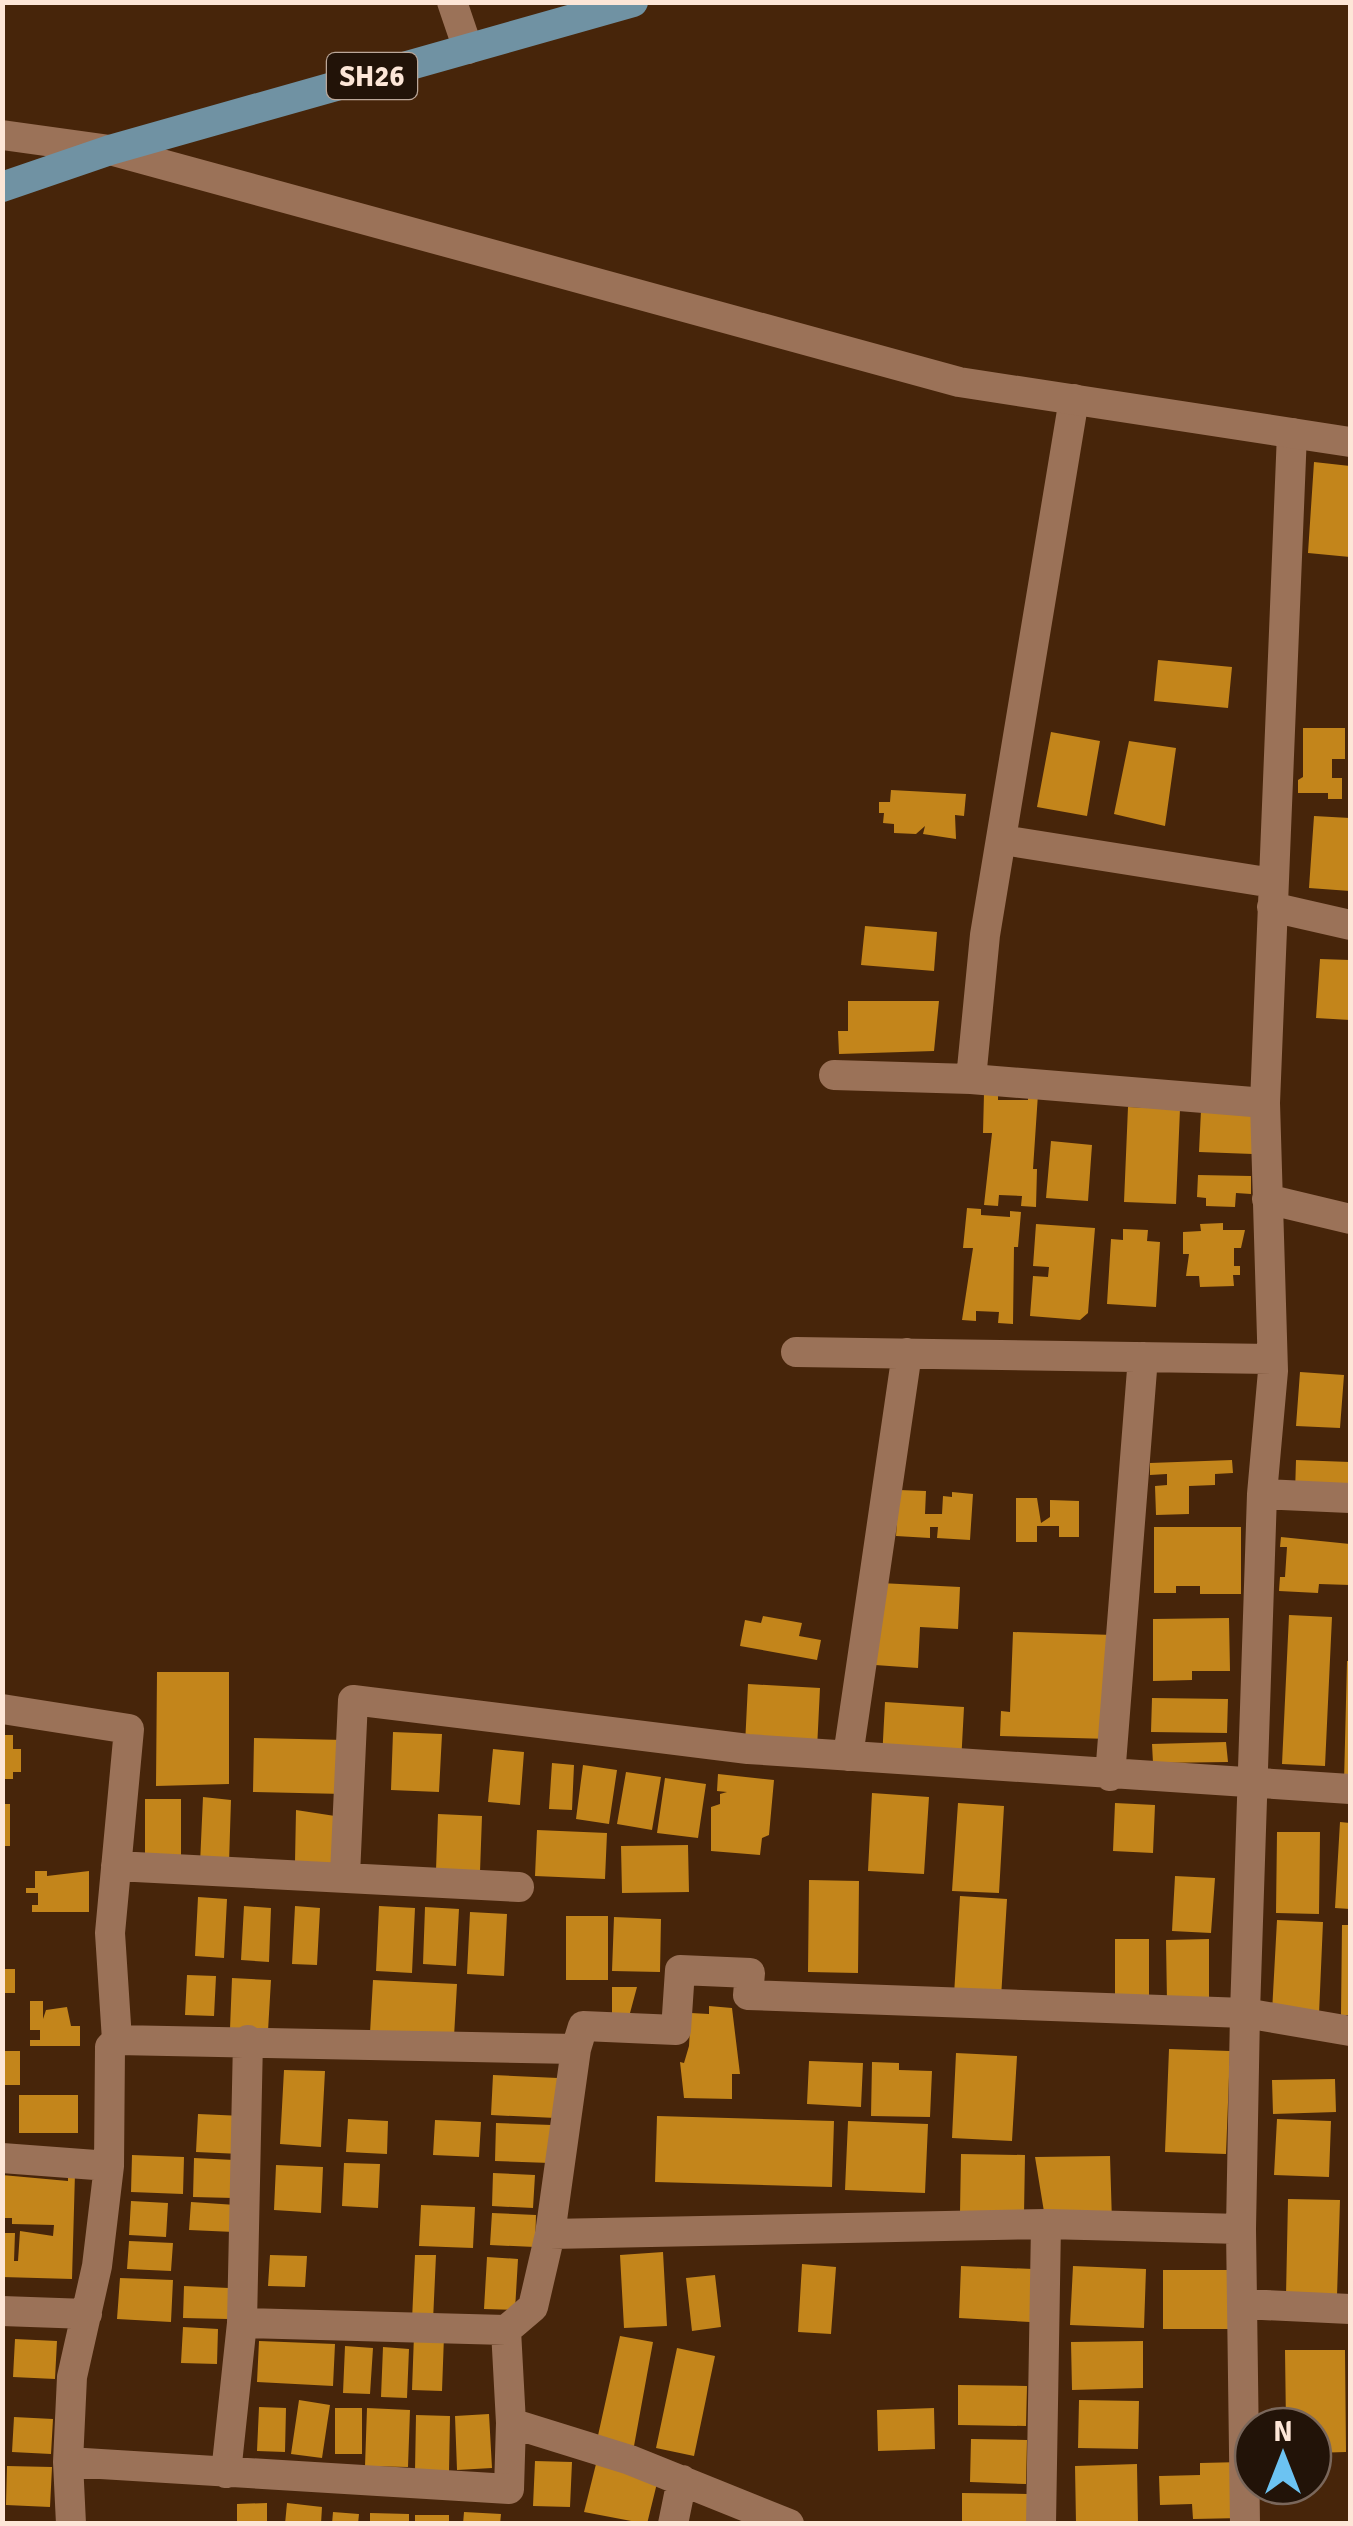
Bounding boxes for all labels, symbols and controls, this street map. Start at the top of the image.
road number: SH26 [327,53,417,99]
north arrow [1233,2406,1333,2506]
text: N [1273,2415,1293,2449]

